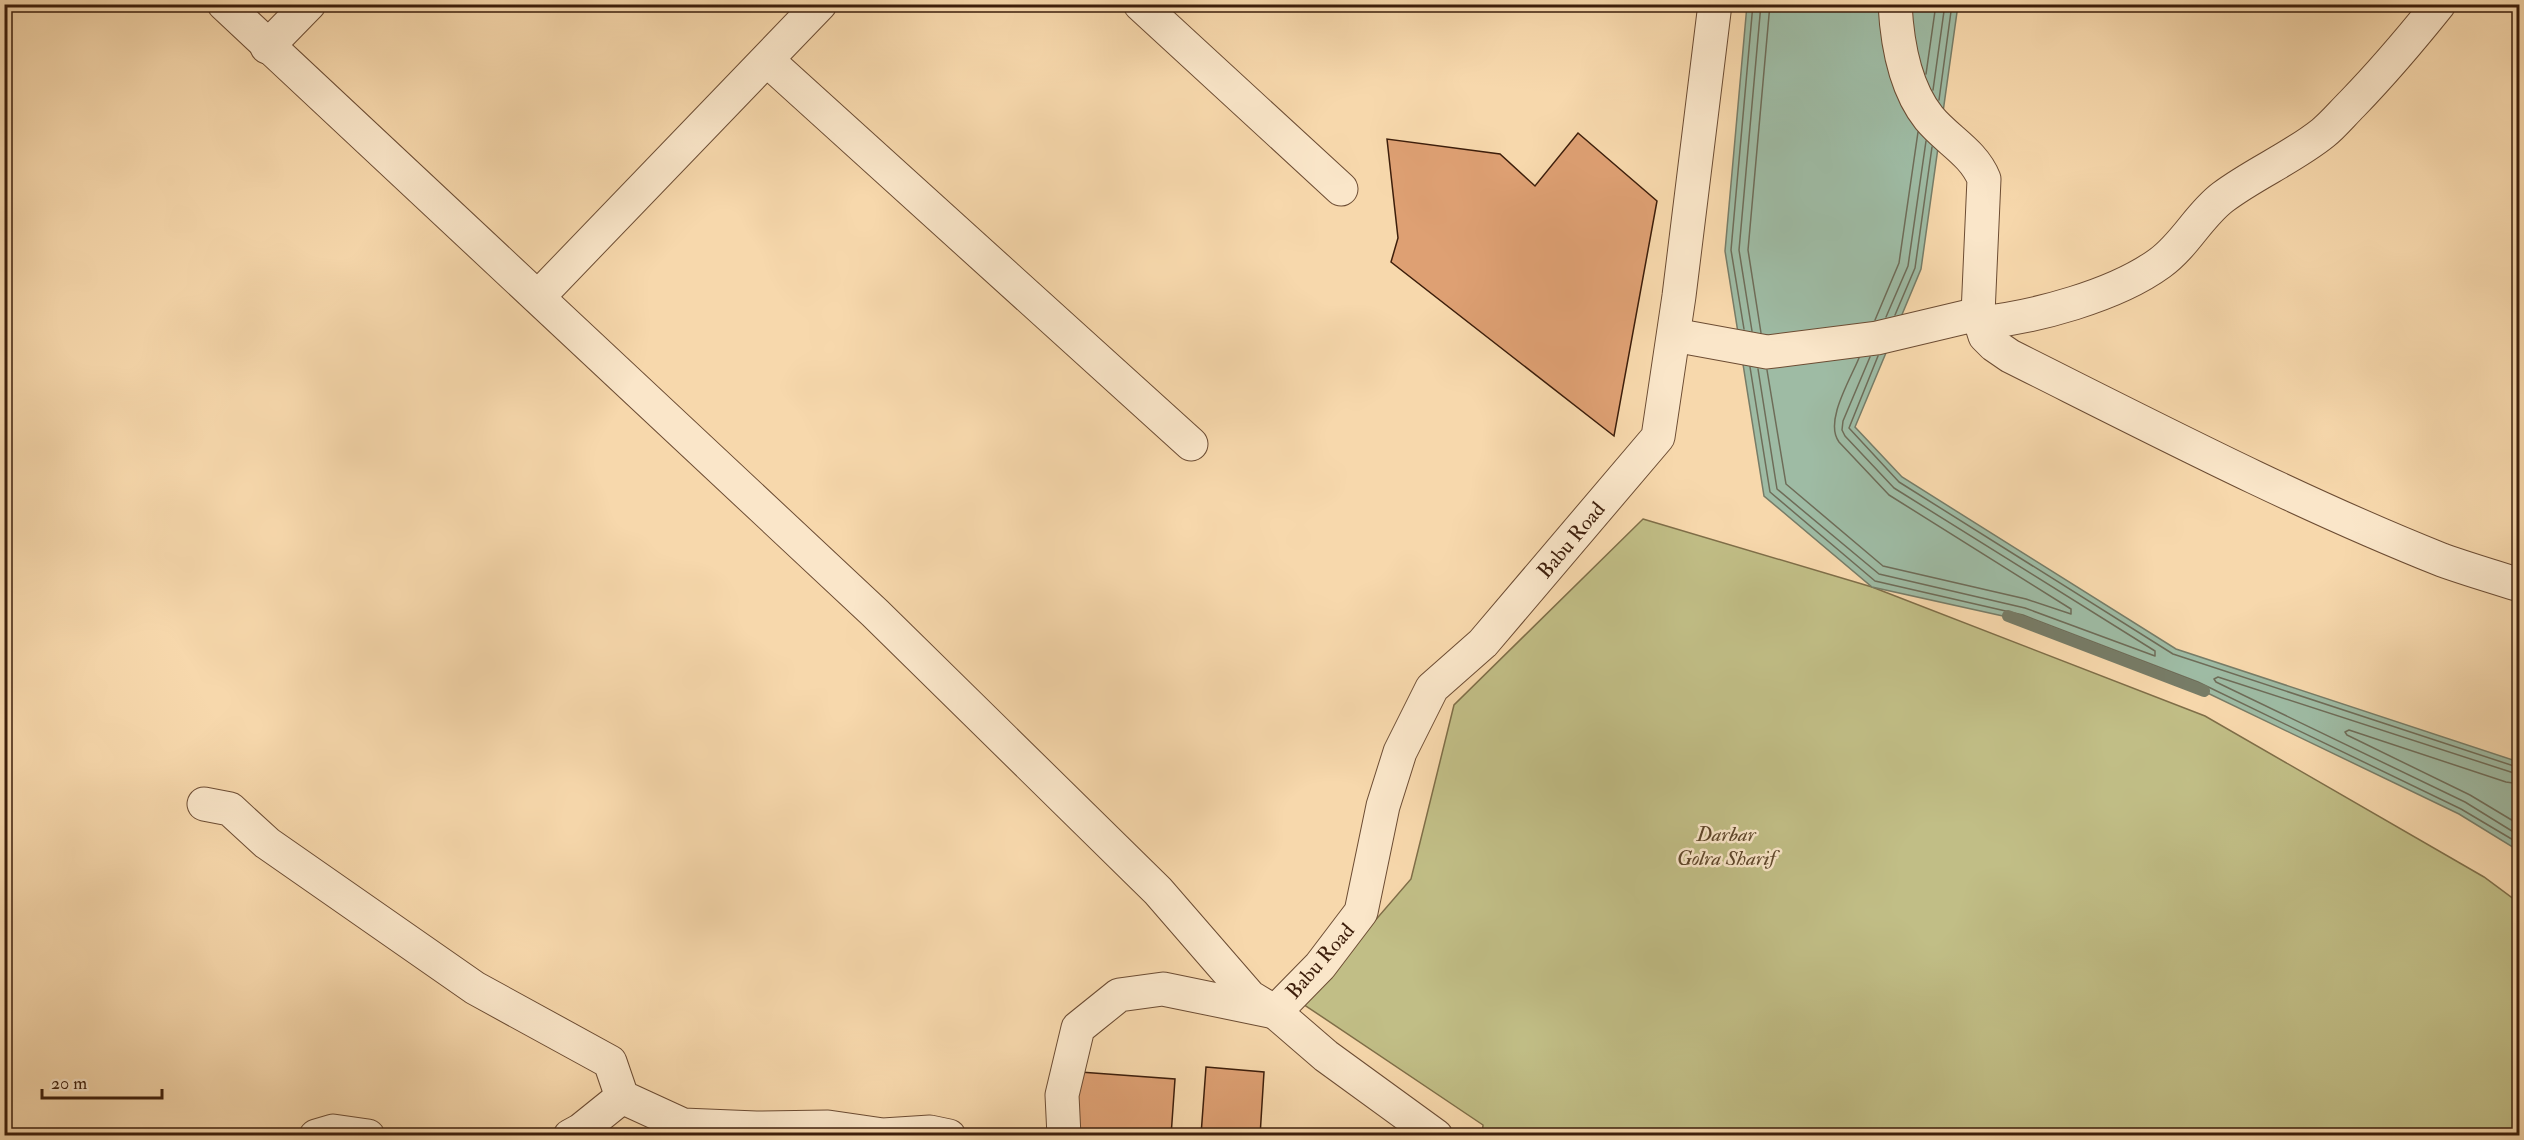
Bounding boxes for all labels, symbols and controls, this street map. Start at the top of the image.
street label: Babu Road [1532,496,1612,584]
park label: Darbar Golra Sharif [1677,821,1780,872]
street label: Babu Road [1280,917,1361,1005]
scale bar [42,1062,162,1100]
text: 20 m [51,1072,87,1095]

